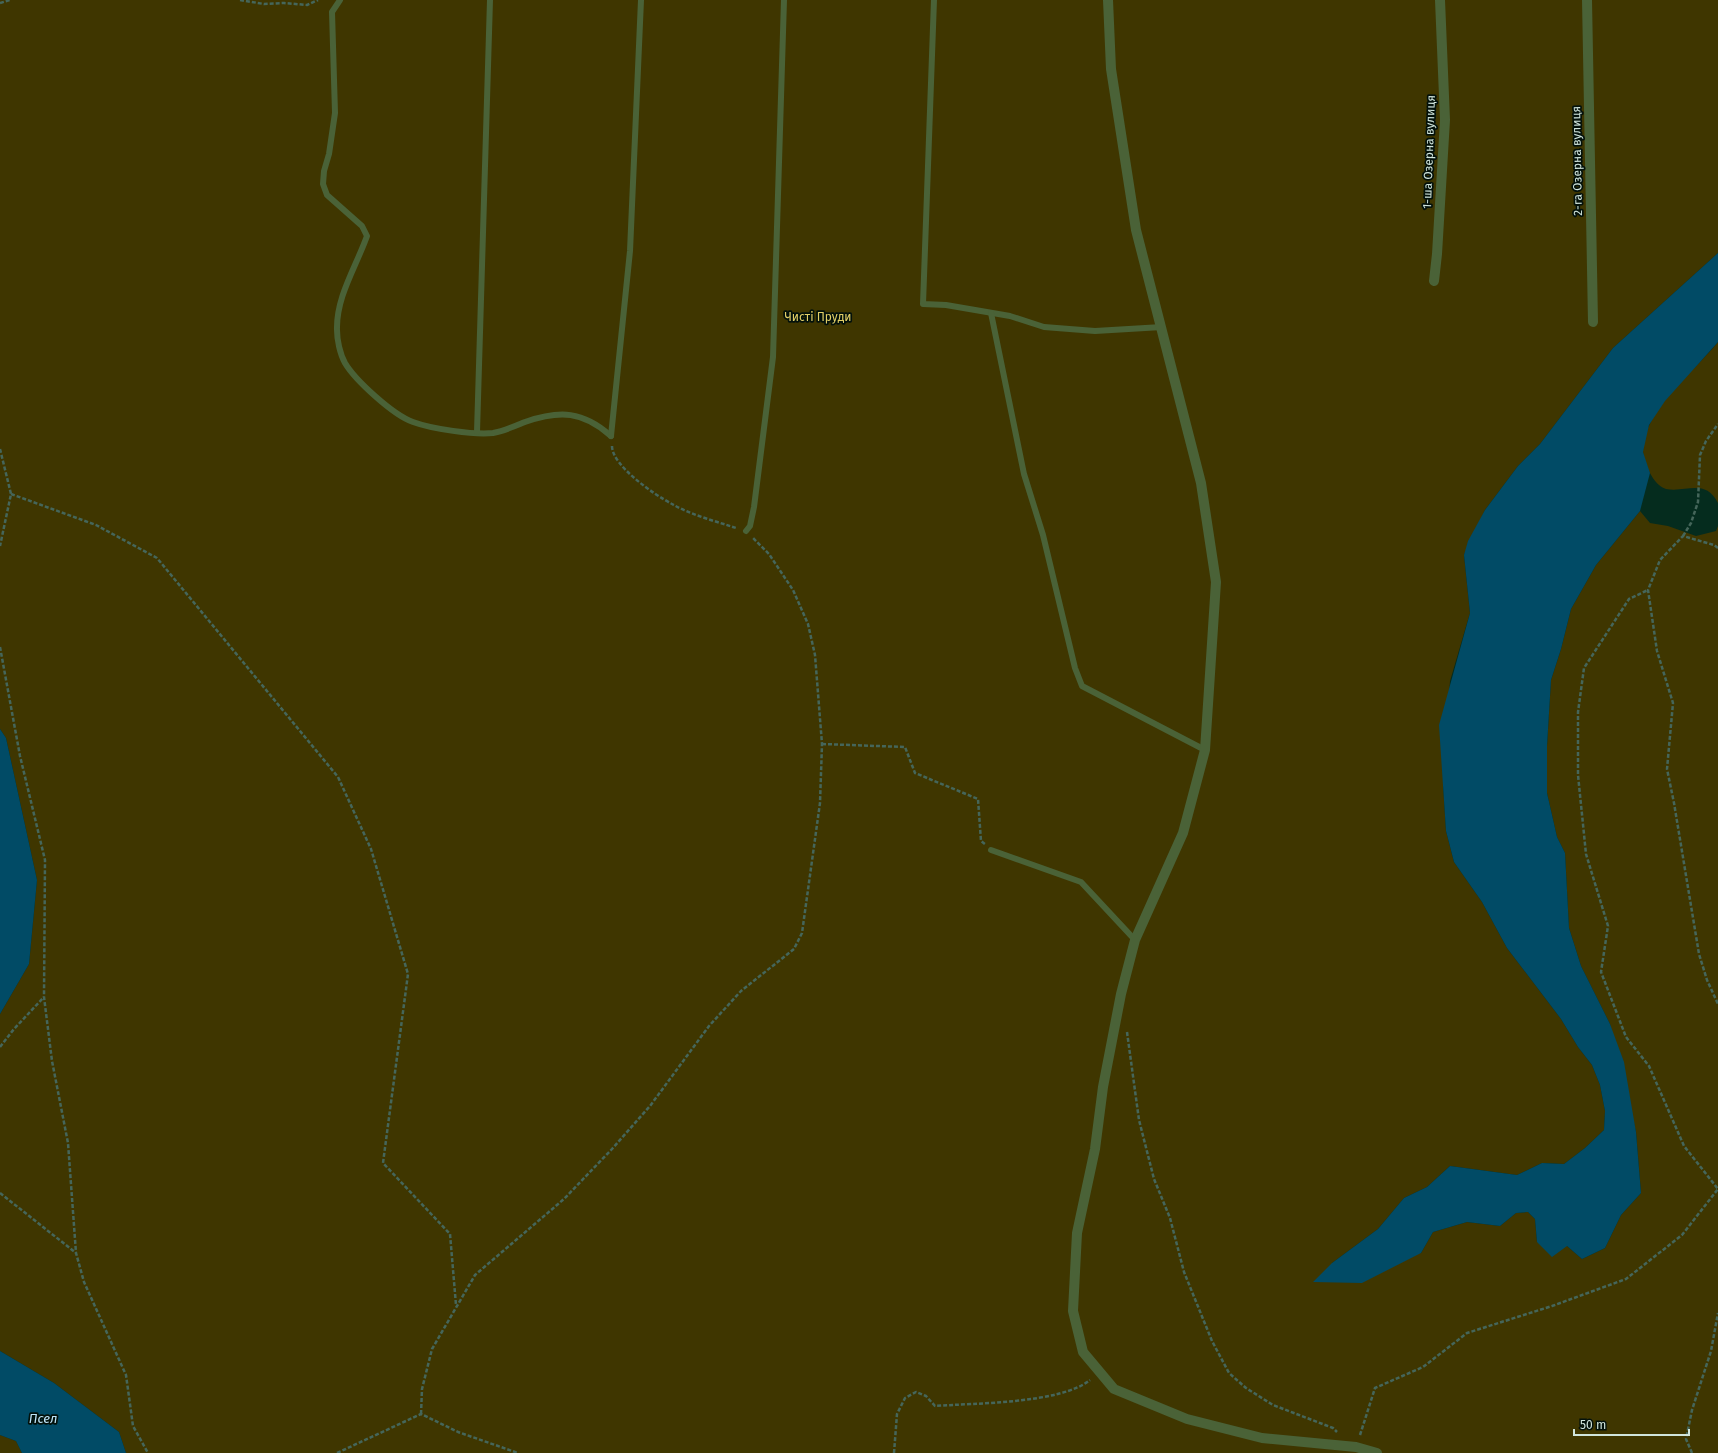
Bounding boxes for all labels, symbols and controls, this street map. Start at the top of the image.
street label: 1-ша Озерна вулиця [1420,95,1438,209]
street label: 2-га Озерна вулиця [1569,106,1585,216]
park label: Чисті Пруди [784,310,852,324]
water label: Псел [29,1411,57,1426]
scale bar [1574,1411,1689,1437]
text: 50 m [1580,1418,1606,1432]

